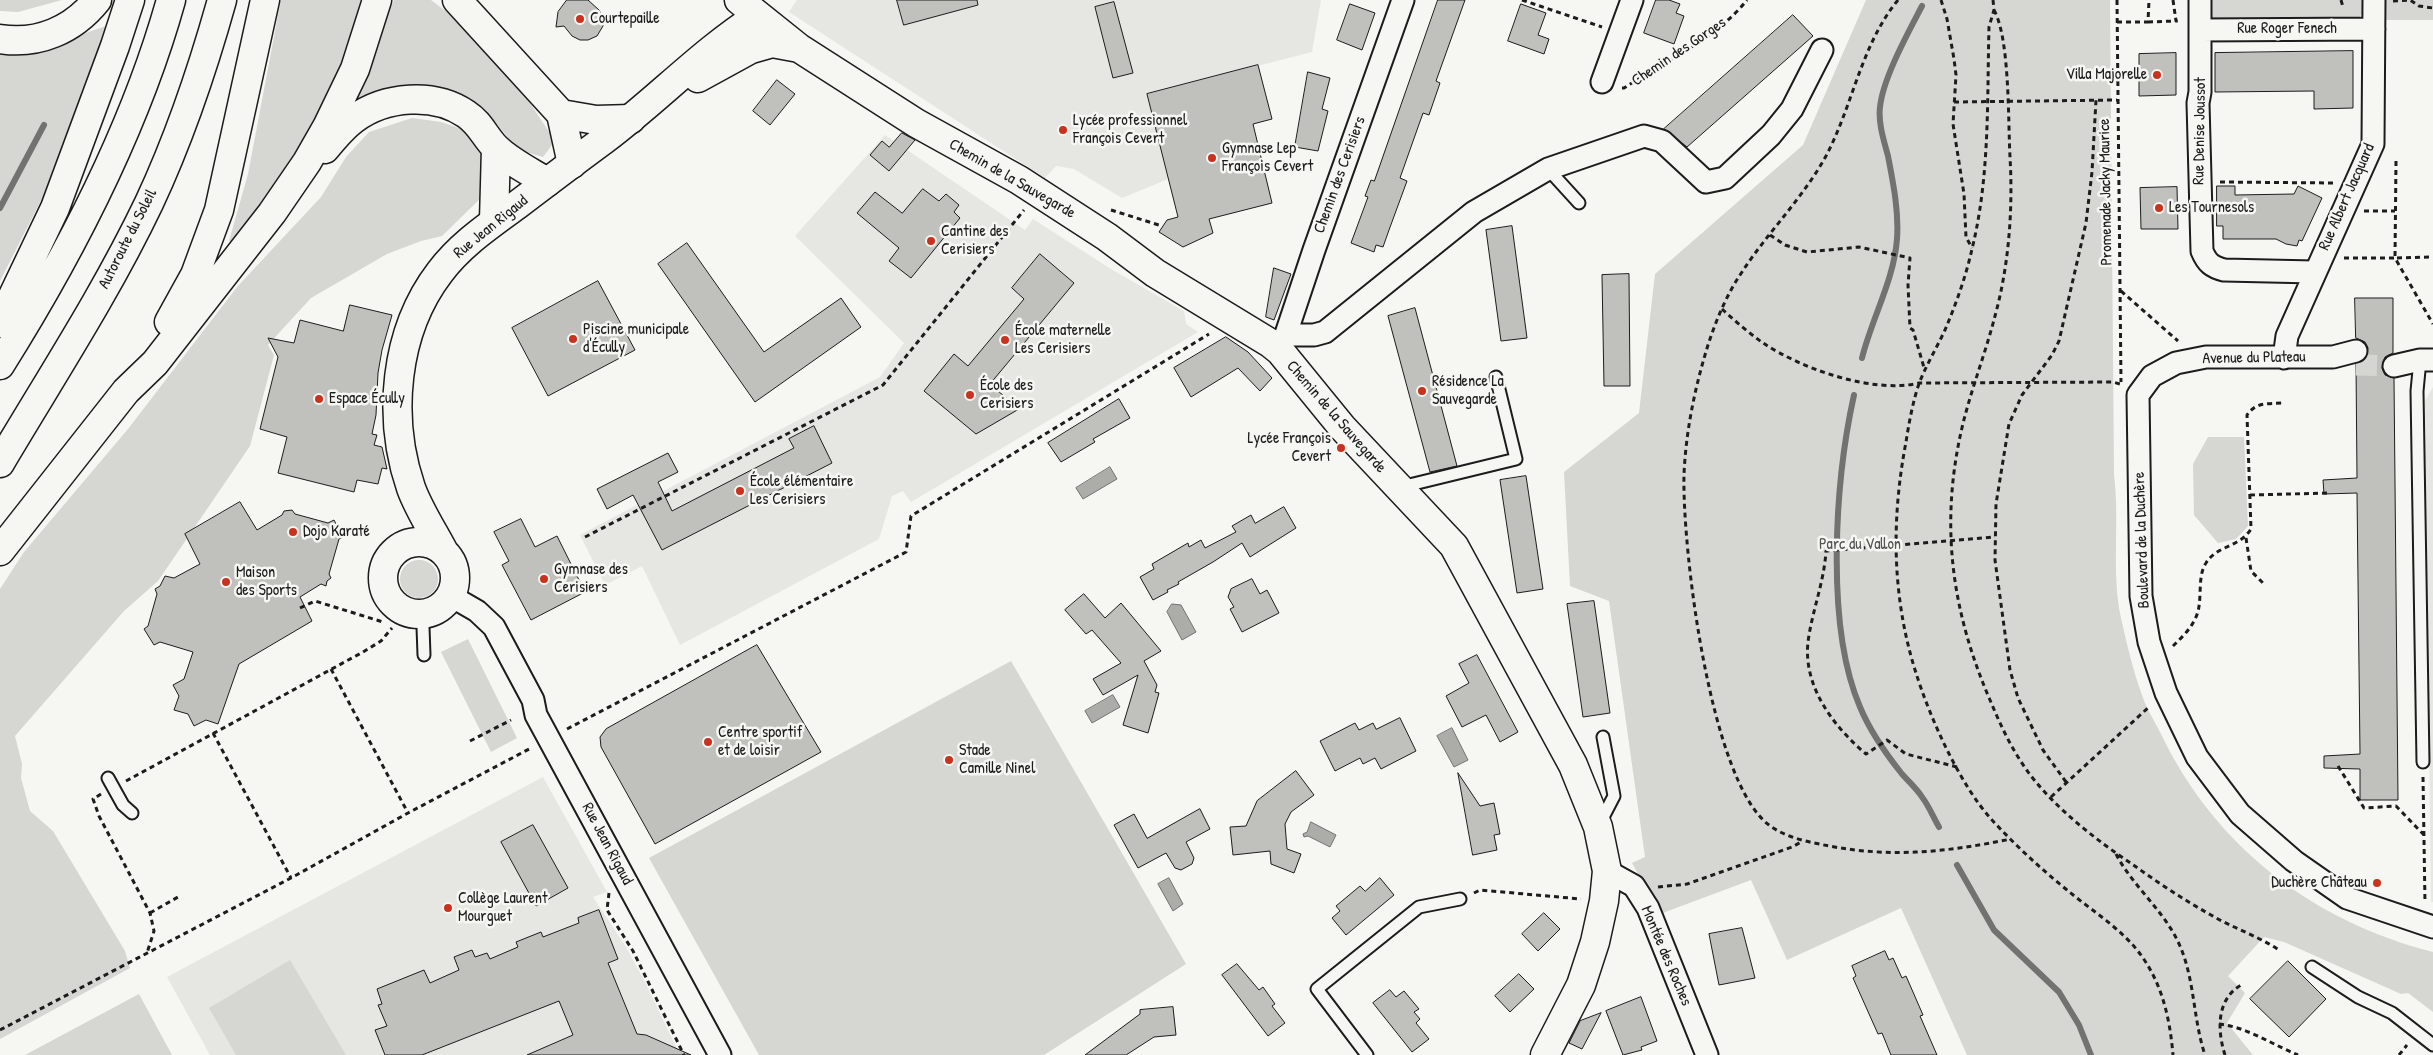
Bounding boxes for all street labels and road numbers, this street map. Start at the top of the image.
street label: Chemin des Gorges [1628,13,1730,91]
street label: Rue Roger Fenech [2237,19,2337,39]
street label: Rue Denise Joussot [2189,77,2211,185]
street label: Chemin des Cerisiers [1310,114,1370,236]
street label: Promenade Jacky Maurice [2095,118,2117,266]
street label: Chemin de la Sauvegarde [945,135,1079,223]
street label: Rue Albert Jacquard [2315,141,2379,253]
street label: Autoroute du Soleil [95,186,161,292]
street label: Rue Jean Rigaud [450,191,532,263]
street label: Avenue du Plateau [2202,347,2306,369]
street label: Chemin de la Sauvegarde [1282,357,1390,477]
street label: Boulevard de la Duchère [2130,471,2154,609]
street label: Rue Jean Rigaud [577,800,637,888]
street label: Montée des Roches [1636,903,1696,1009]

